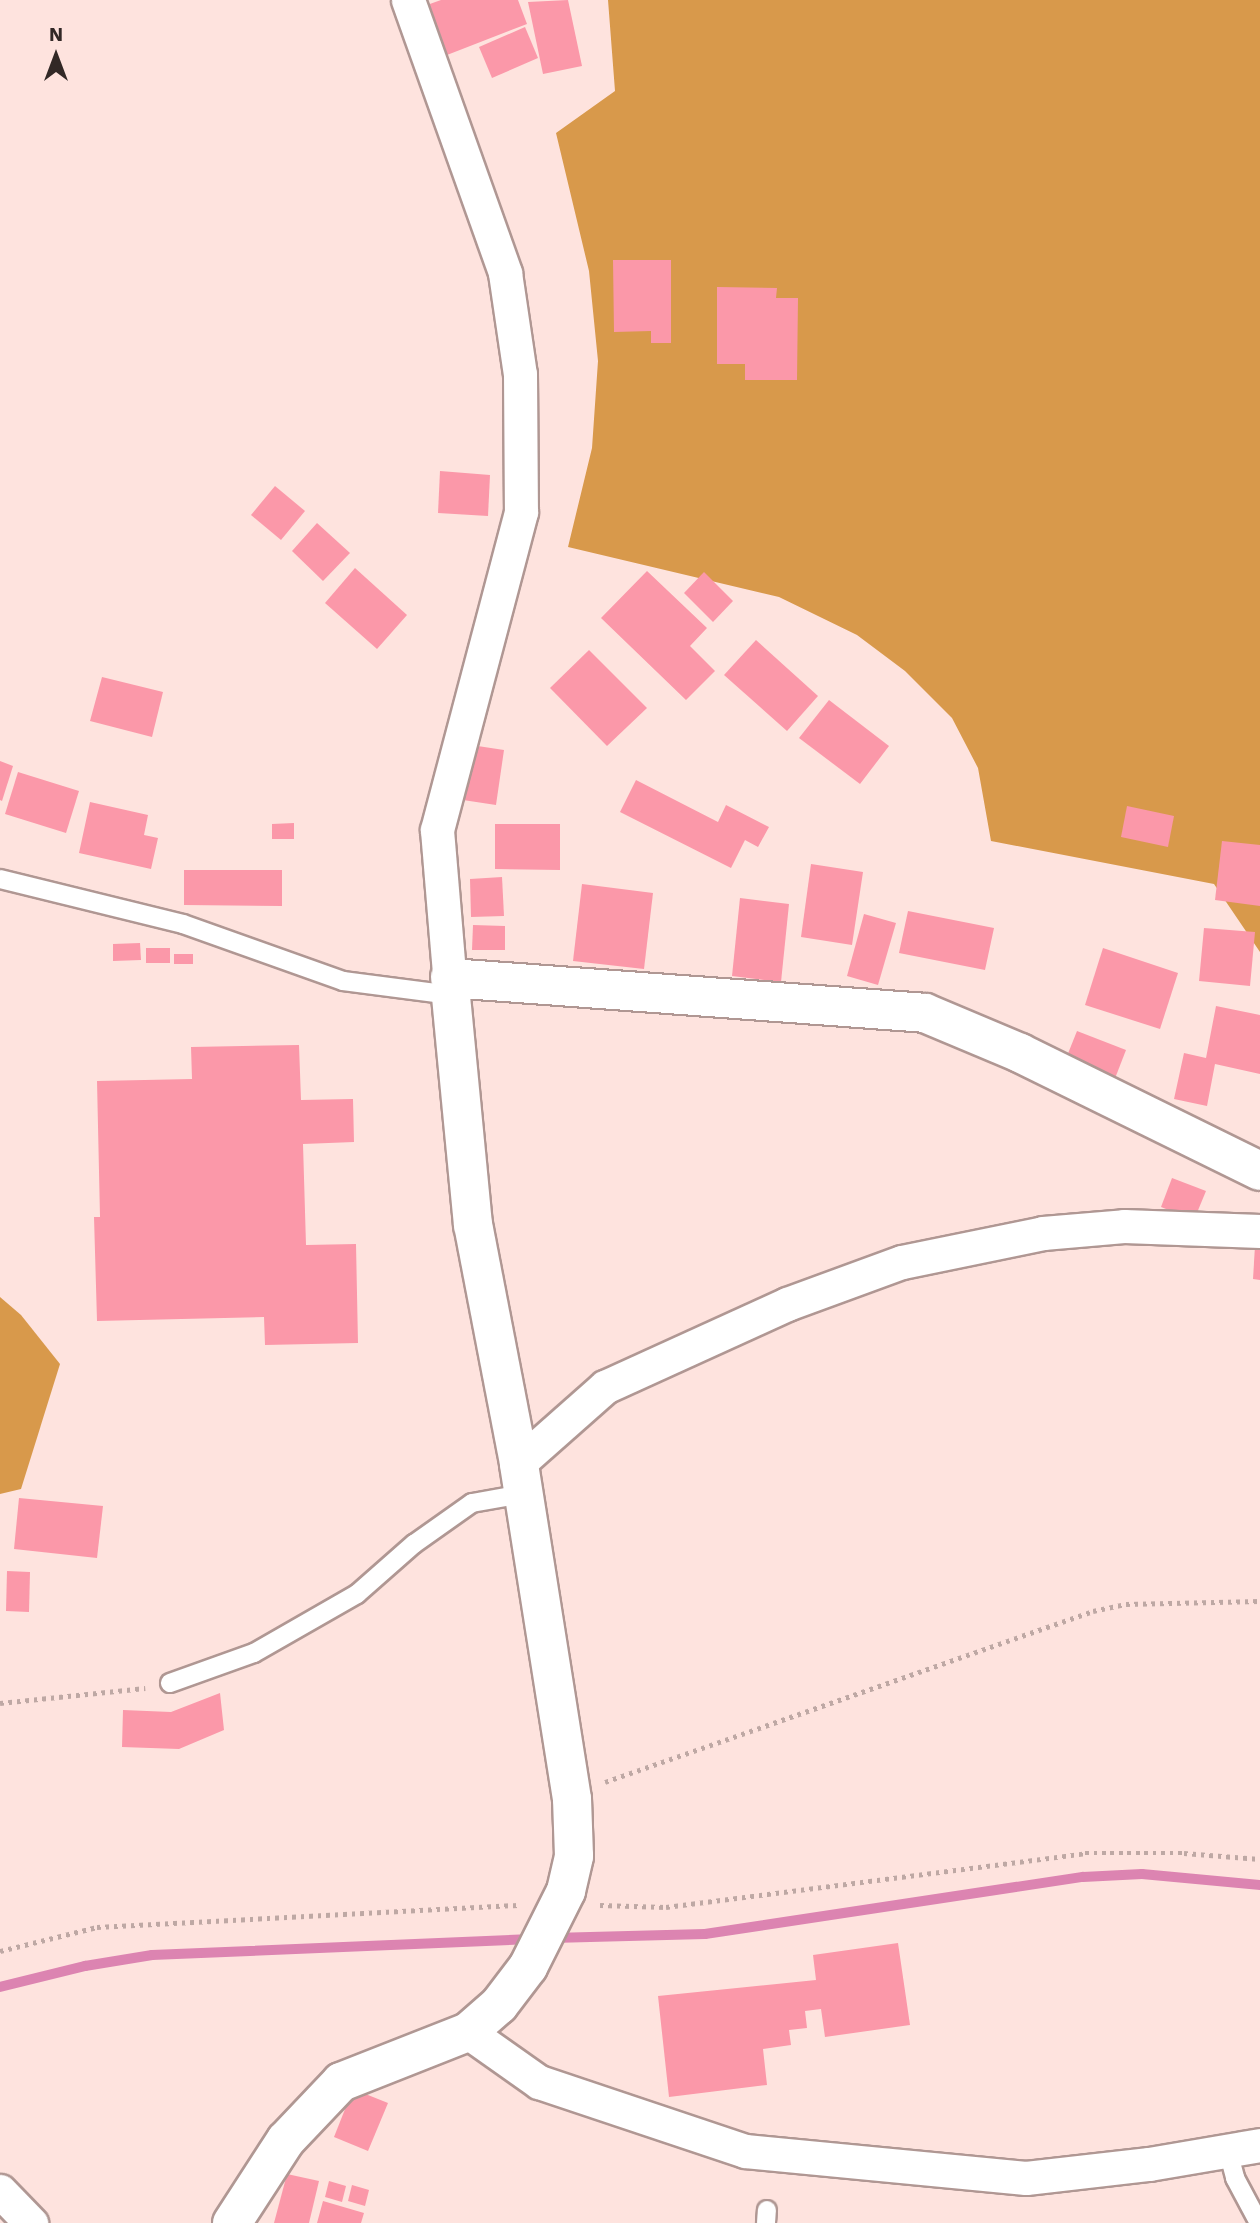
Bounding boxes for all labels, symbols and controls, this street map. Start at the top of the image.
north arrow [21,21,91,91]
text: N [49,23,63,46]

